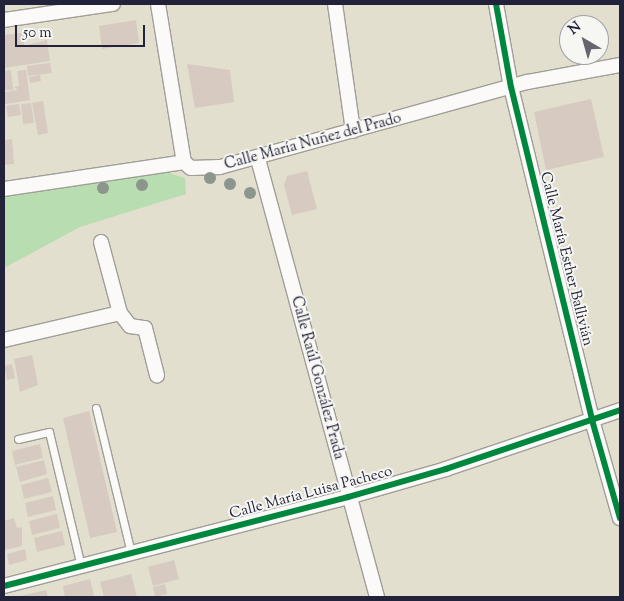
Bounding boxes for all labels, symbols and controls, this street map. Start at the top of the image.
scale bar [18,15,148,47]
north arrow [559,15,609,65]
text: N [565,18,586,40]
text: 50 m [23,23,52,44]
street label: Calle María Nuñez del Prado [223,110,403,174]
street label: Calle María Esther Ballivián [536,170,596,348]
street label: Calle Raúl González Prada [287,294,347,462]
street label: Calle María Luisa Pacheco [228,463,394,523]

